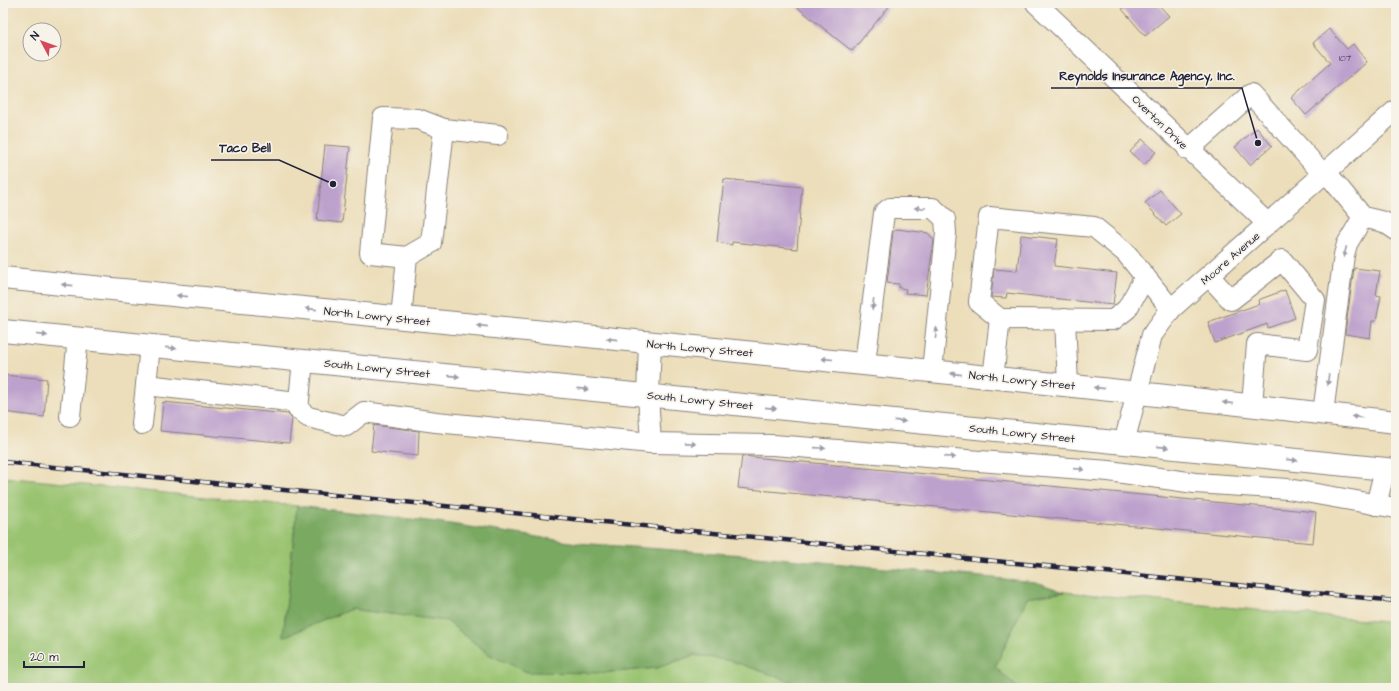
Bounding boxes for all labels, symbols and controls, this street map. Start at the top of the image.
north arrow [22,22,62,62]
text: N [27,28,43,43]
house number: 107 [1339,52,1352,65]
callout: Reynolds Insurance Agency, Inc. [1051,64,1242,88]
text: Reynolds Insurance Agency, Inc. [1059,68,1235,87]
street label: Overton Drive [1128,92,1191,153]
callout: Taco Bell [211,136,279,160]
text: Taco Bell [218,140,271,157]
one-way arrow [913,205,926,211]
street label: Moore Avenue [1198,229,1263,288]
one-way arrow [1342,246,1348,258]
one-way arrow [61,282,73,288]
one-way arrow [176,293,188,300]
one-way arrow [869,298,876,310]
street label: North Lowry Street [323,303,431,331]
one-way arrow [305,306,317,313]
one-way arrow [476,323,488,330]
one-way arrow [933,327,939,339]
one-way arrow [36,332,48,338]
one-way arrow [606,336,618,343]
street label: North Lowry Street [646,336,754,362]
one-way arrow [165,344,177,351]
street label: South Lowry Street [323,355,431,383]
one-way arrow [821,356,833,363]
street label: North Lowry Street [968,367,1076,395]
one-way arrow [950,370,962,377]
one-way arrow [448,373,460,379]
one-way arrow [1324,374,1331,386]
one-way arrow [577,385,589,392]
one-way arrow [1093,385,1105,392]
street label: South Lowry Street [646,387,754,415]
one-way arrow [1222,399,1234,406]
one-way arrow [765,404,777,411]
one-way arrow [1351,414,1363,421]
one-way arrow [894,417,906,424]
street label: South Lowry Street [968,420,1076,448]
one-way arrow [684,440,697,446]
one-way arrow [814,444,826,451]
one-way arrow [1157,444,1169,450]
one-way arrow [944,454,956,461]
one-way arrow [1286,456,1299,463]
one-way arrow [1073,465,1085,472]
scale bar [24,643,84,669]
text: 20 m [30,649,59,666]

